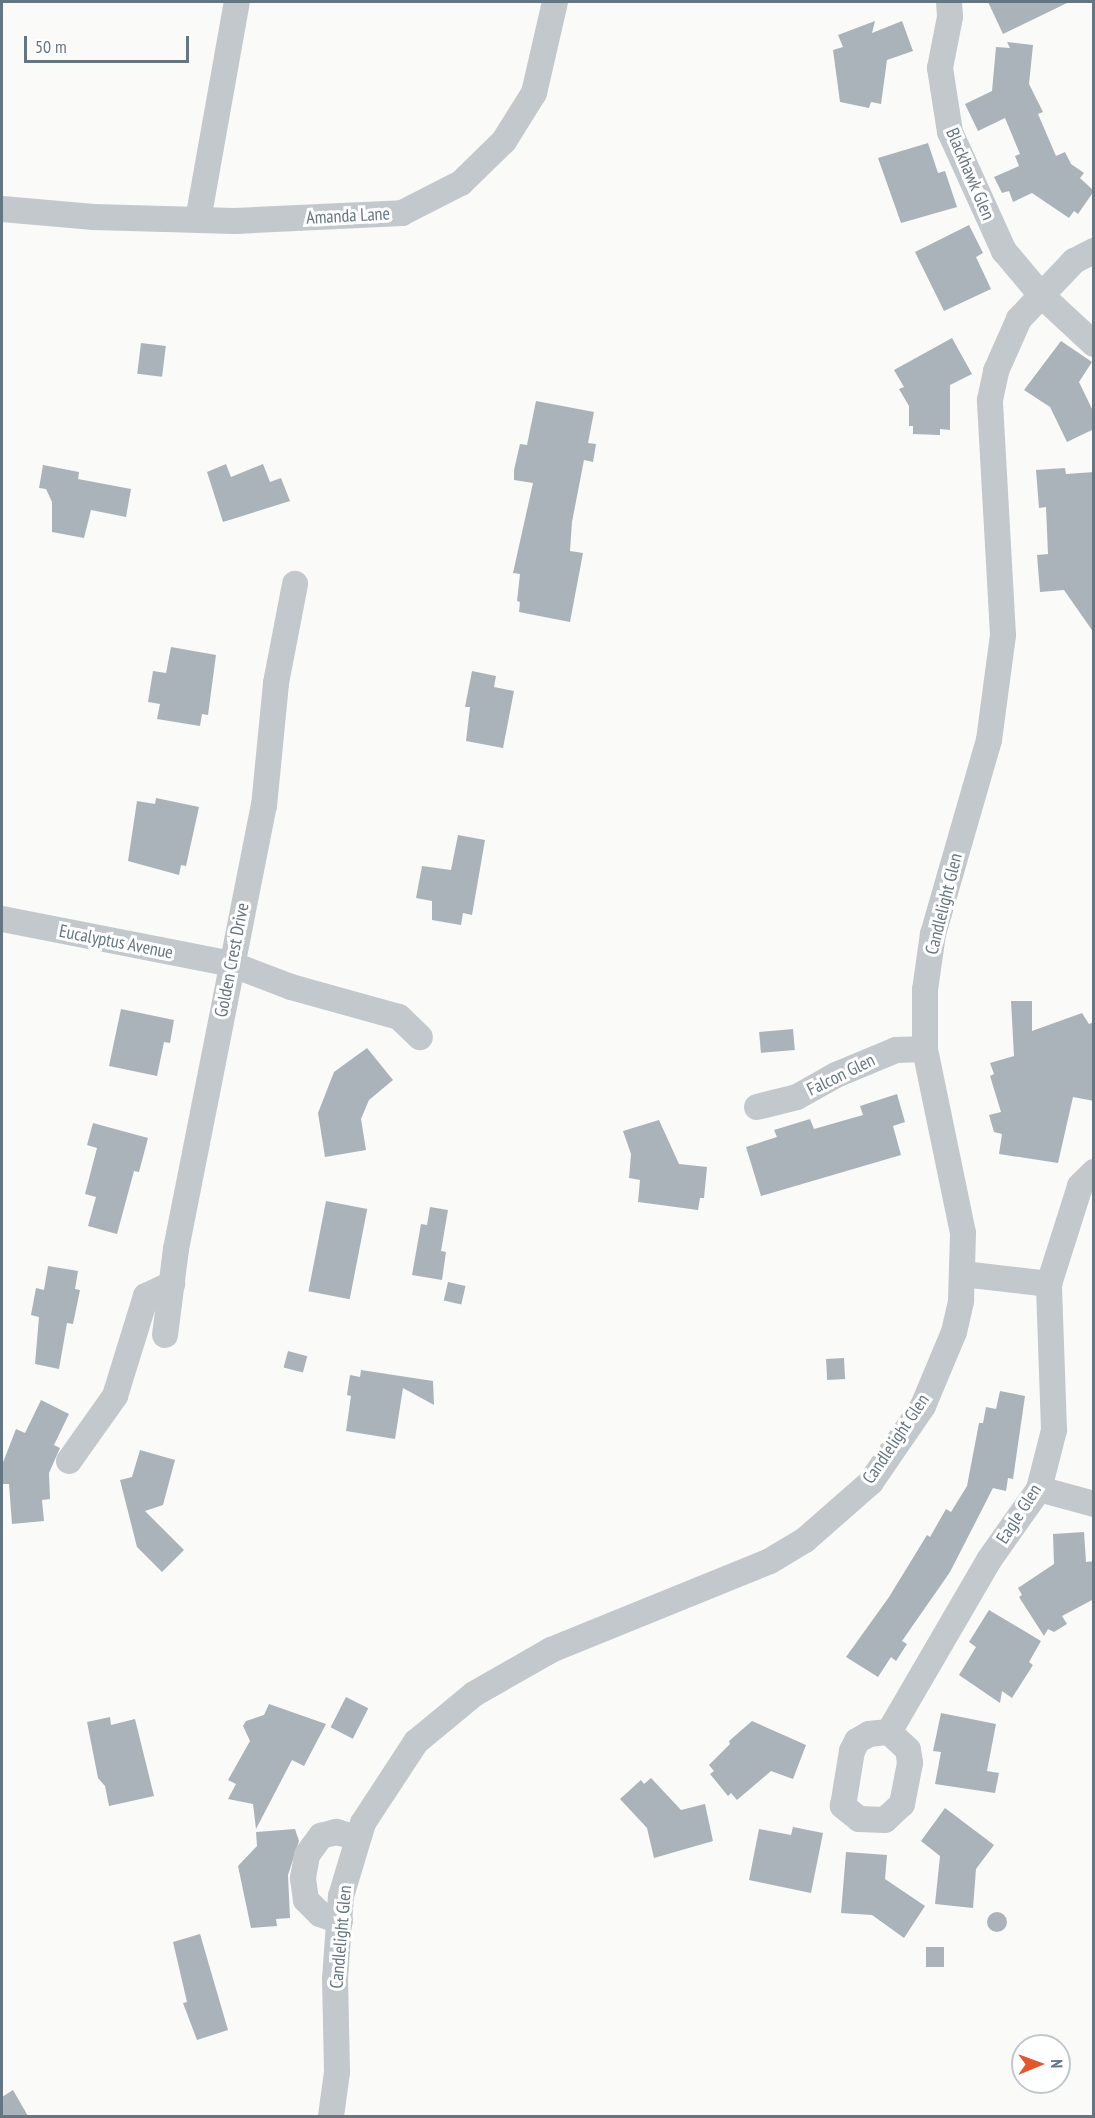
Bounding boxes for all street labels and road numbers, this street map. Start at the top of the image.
street label: Blackhawk Glen [941,125,999,223]
street label: Amanda Lane [306,203,390,229]
street label: Candlelight Glen [921,851,967,957]
street label: Golden Crest Drive [210,901,254,1019]
street label: Eucalyptus Avenue [57,920,175,964]
street label: Falcon Glen [804,1049,878,1101]
street label: Candlelight Glen [858,1390,934,1488]
street label: Eagle Glen [992,1480,1046,1548]
street label: Candlelight Glen [326,1885,356,1989]

